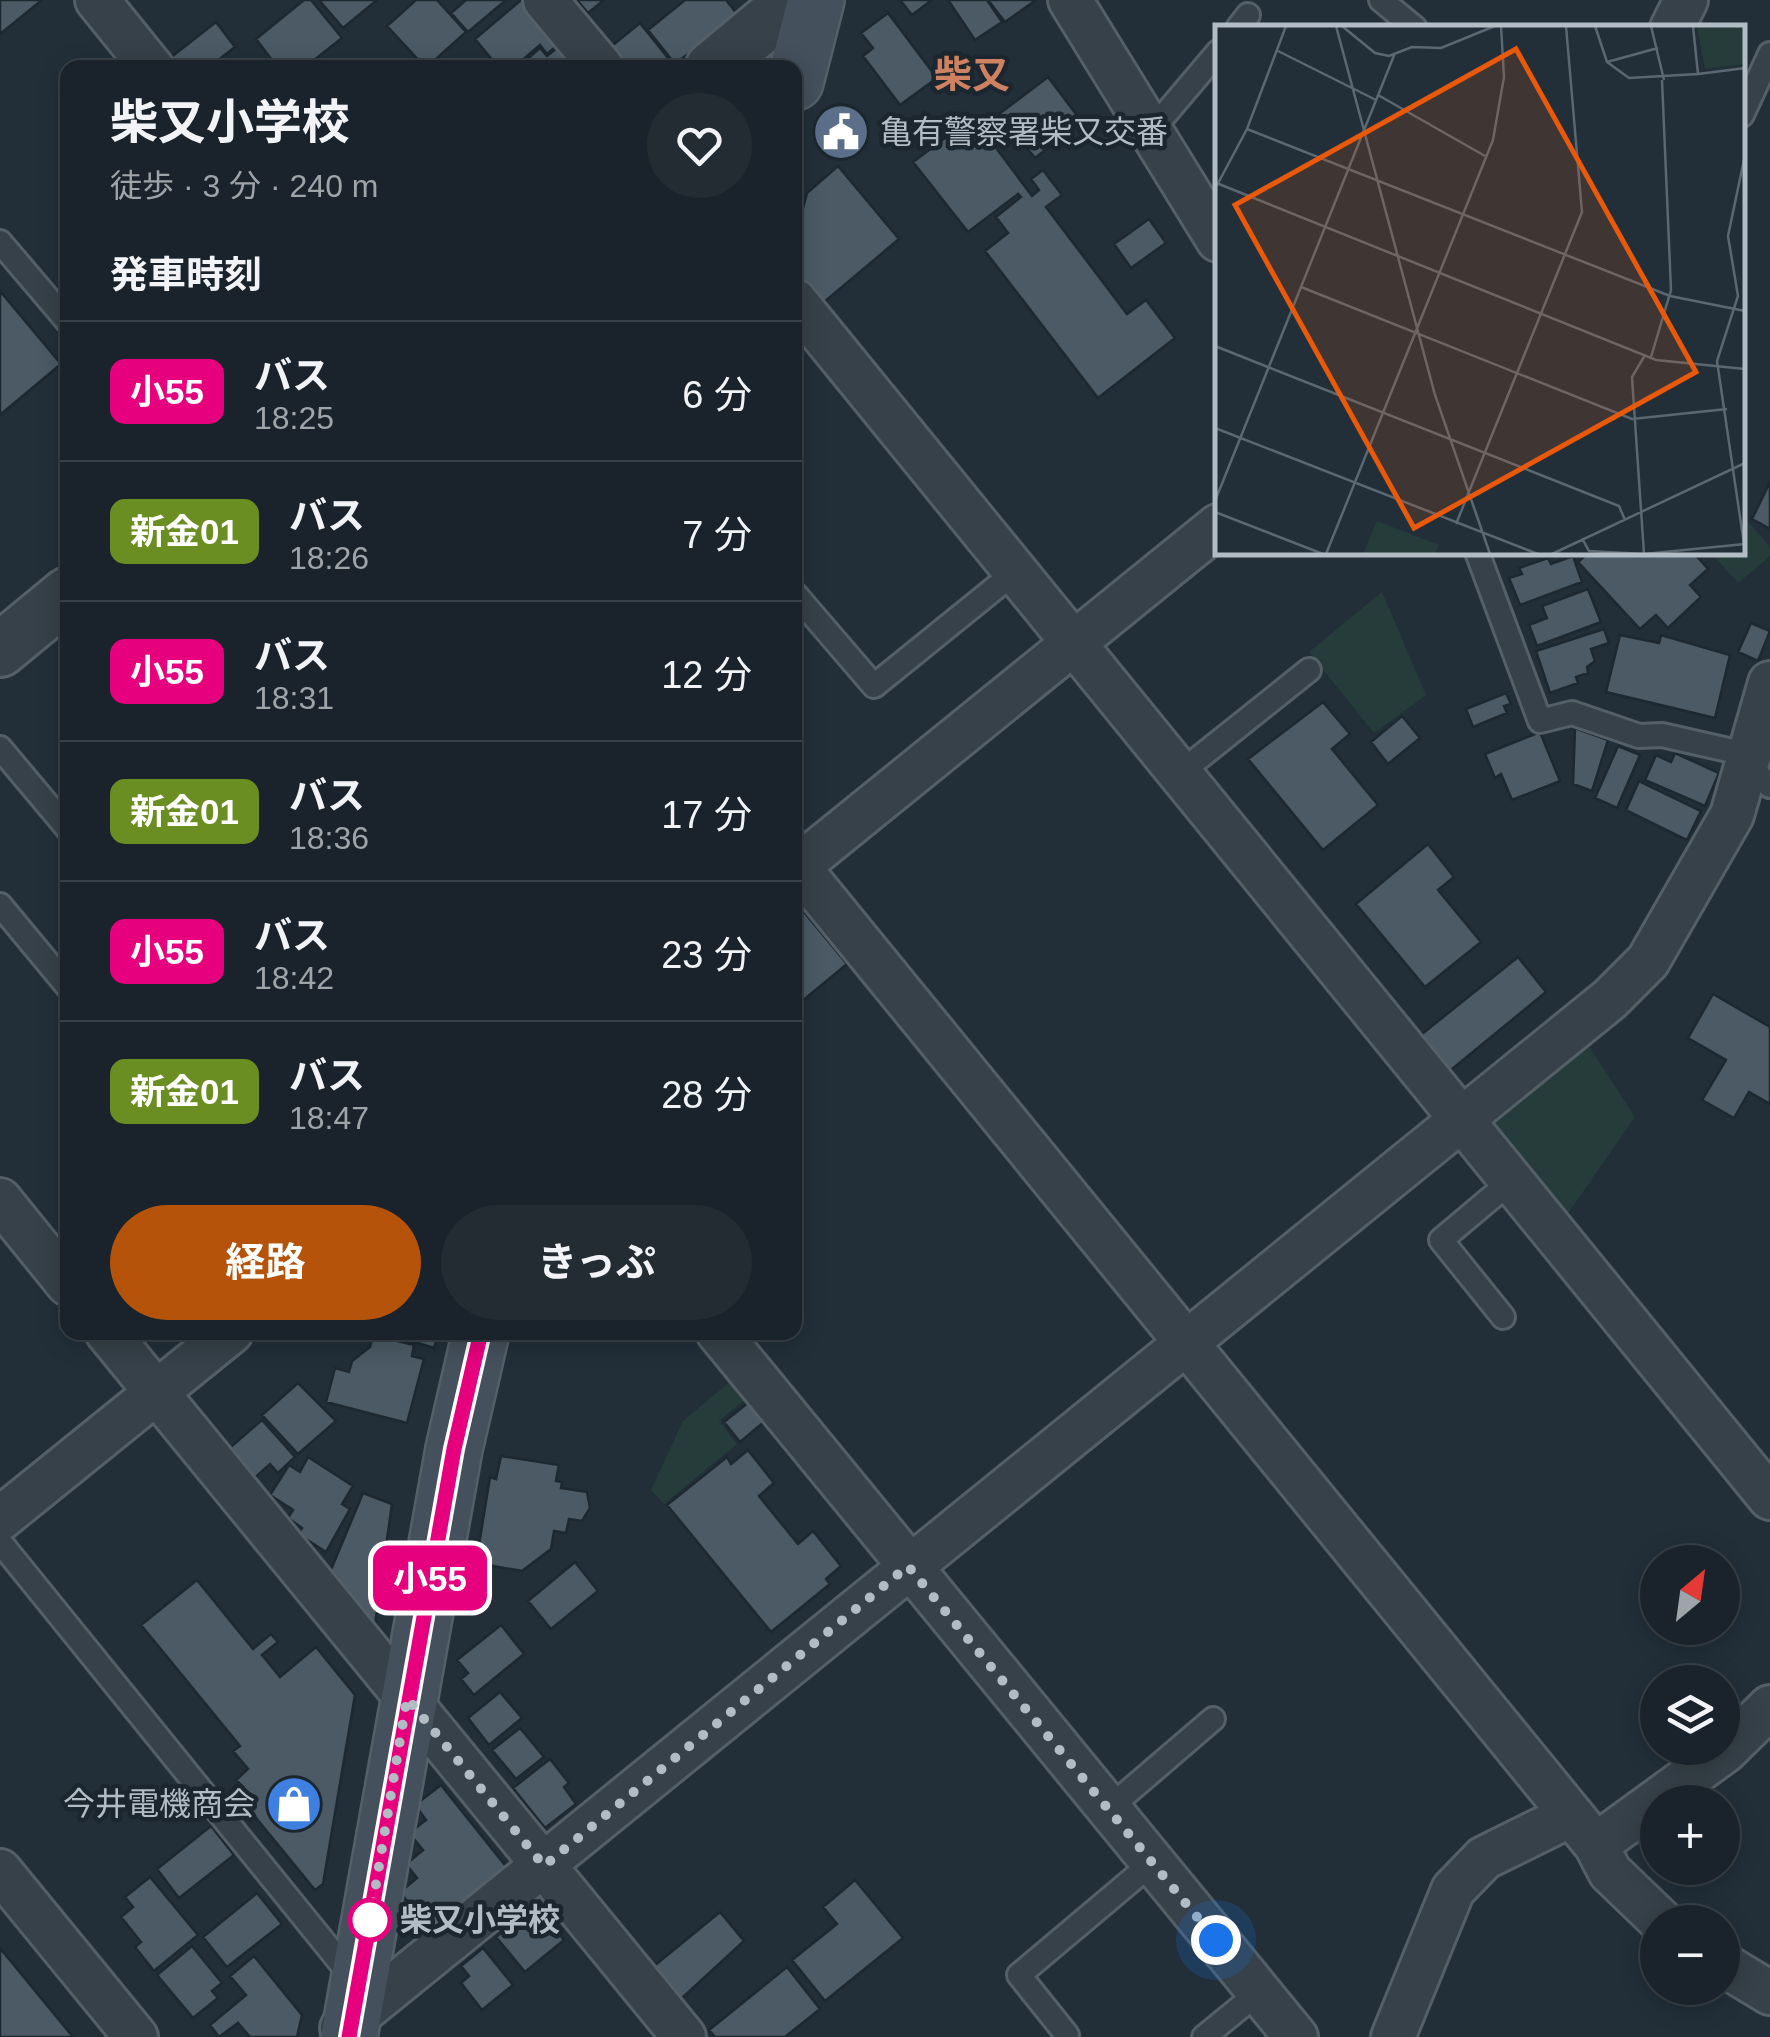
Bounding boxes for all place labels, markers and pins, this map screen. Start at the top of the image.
public building icon: 亀有警察署柴又交番 [811,102,871,162]
place label: 亀有警察署柴又交番 [880,114,1168,150]
shop icon: 今井電機商会 [264,1774,324,1834]
place label: 今井電機商会 [63,1786,255,1822]
marker: 柴又小学校 [349,1899,391,1941]
place label: 柴又小学校 [400,1902,560,1938]

